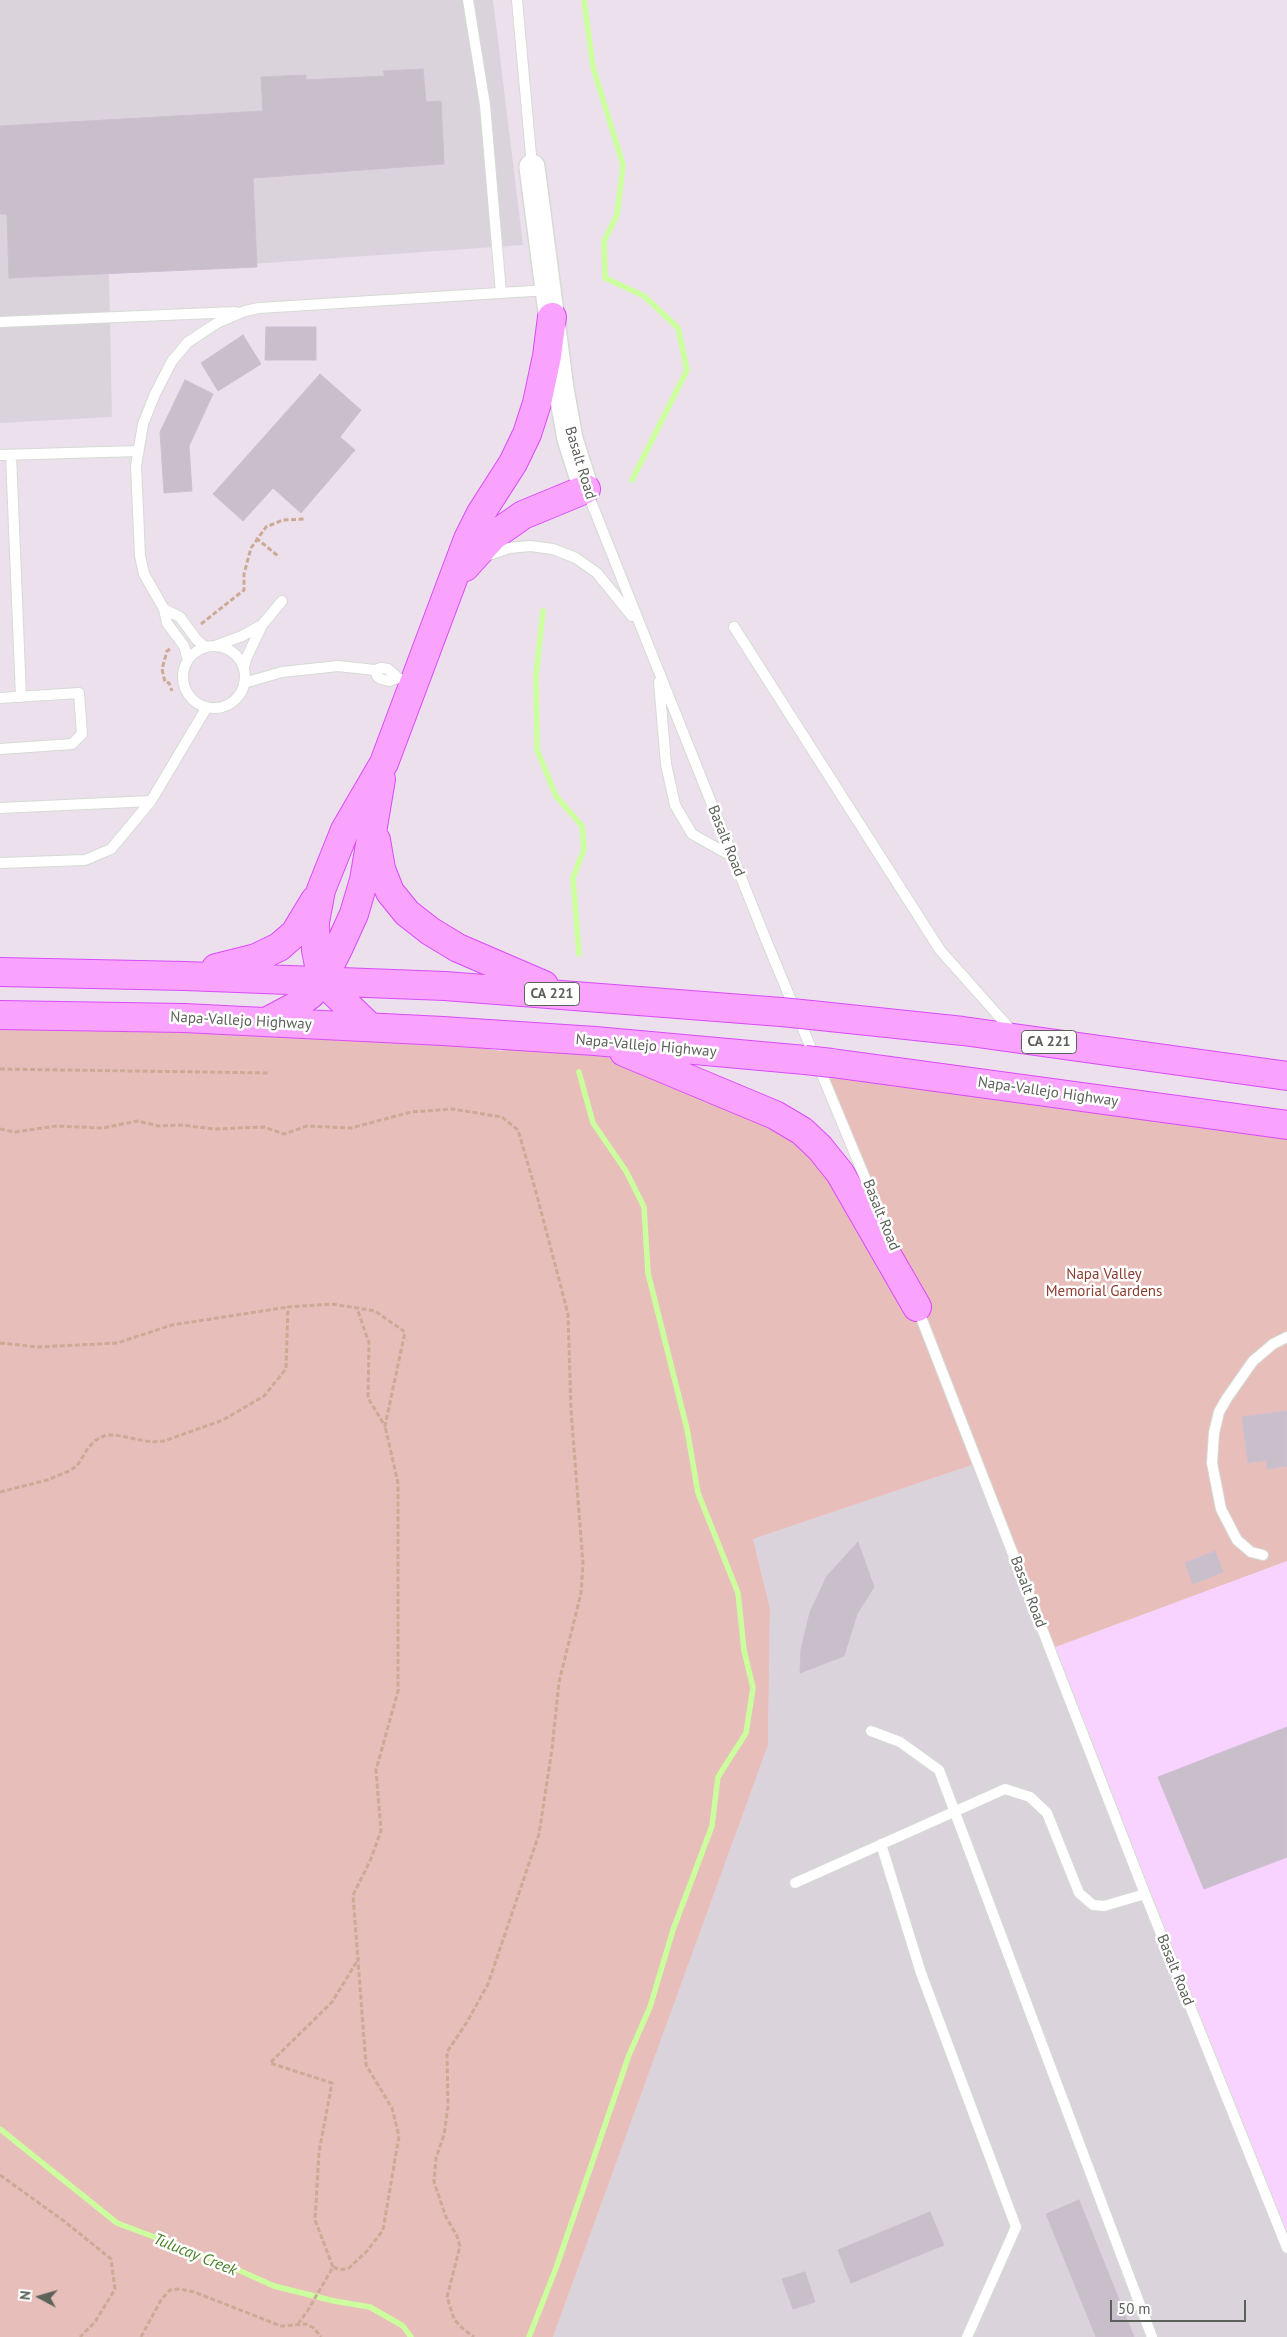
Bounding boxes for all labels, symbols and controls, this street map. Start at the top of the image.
street label: Basalt Road [560,424,600,502]
street label: Basalt Road [704,803,748,879]
road number: CA 221 [524,982,580,1006]
street label: Napa-Vallejo Highway [170,1008,312,1034]
road number: CA 221 [1022,1030,1076,1054]
street label: Napa-Vallejo Highway [575,1031,717,1061]
street label: Napa-Vallejo Highway [977,1073,1119,1111]
street label: Basalt Road [859,1177,903,1253]
park label: Napa Valley Memorial Gardens [1046,1266,1162,1301]
street label: Basalt Road [1006,1554,1050,1630]
street label: Basalt Road [1153,1932,1197,2008]
water label: Tulucay Creek [151,2230,239,2280]
north arrow [15,2272,65,2322]
text: N [16,2290,35,2301]
scale bar [1112,2290,1248,2322]
text: 50 m [1118,2299,1151,2318]

